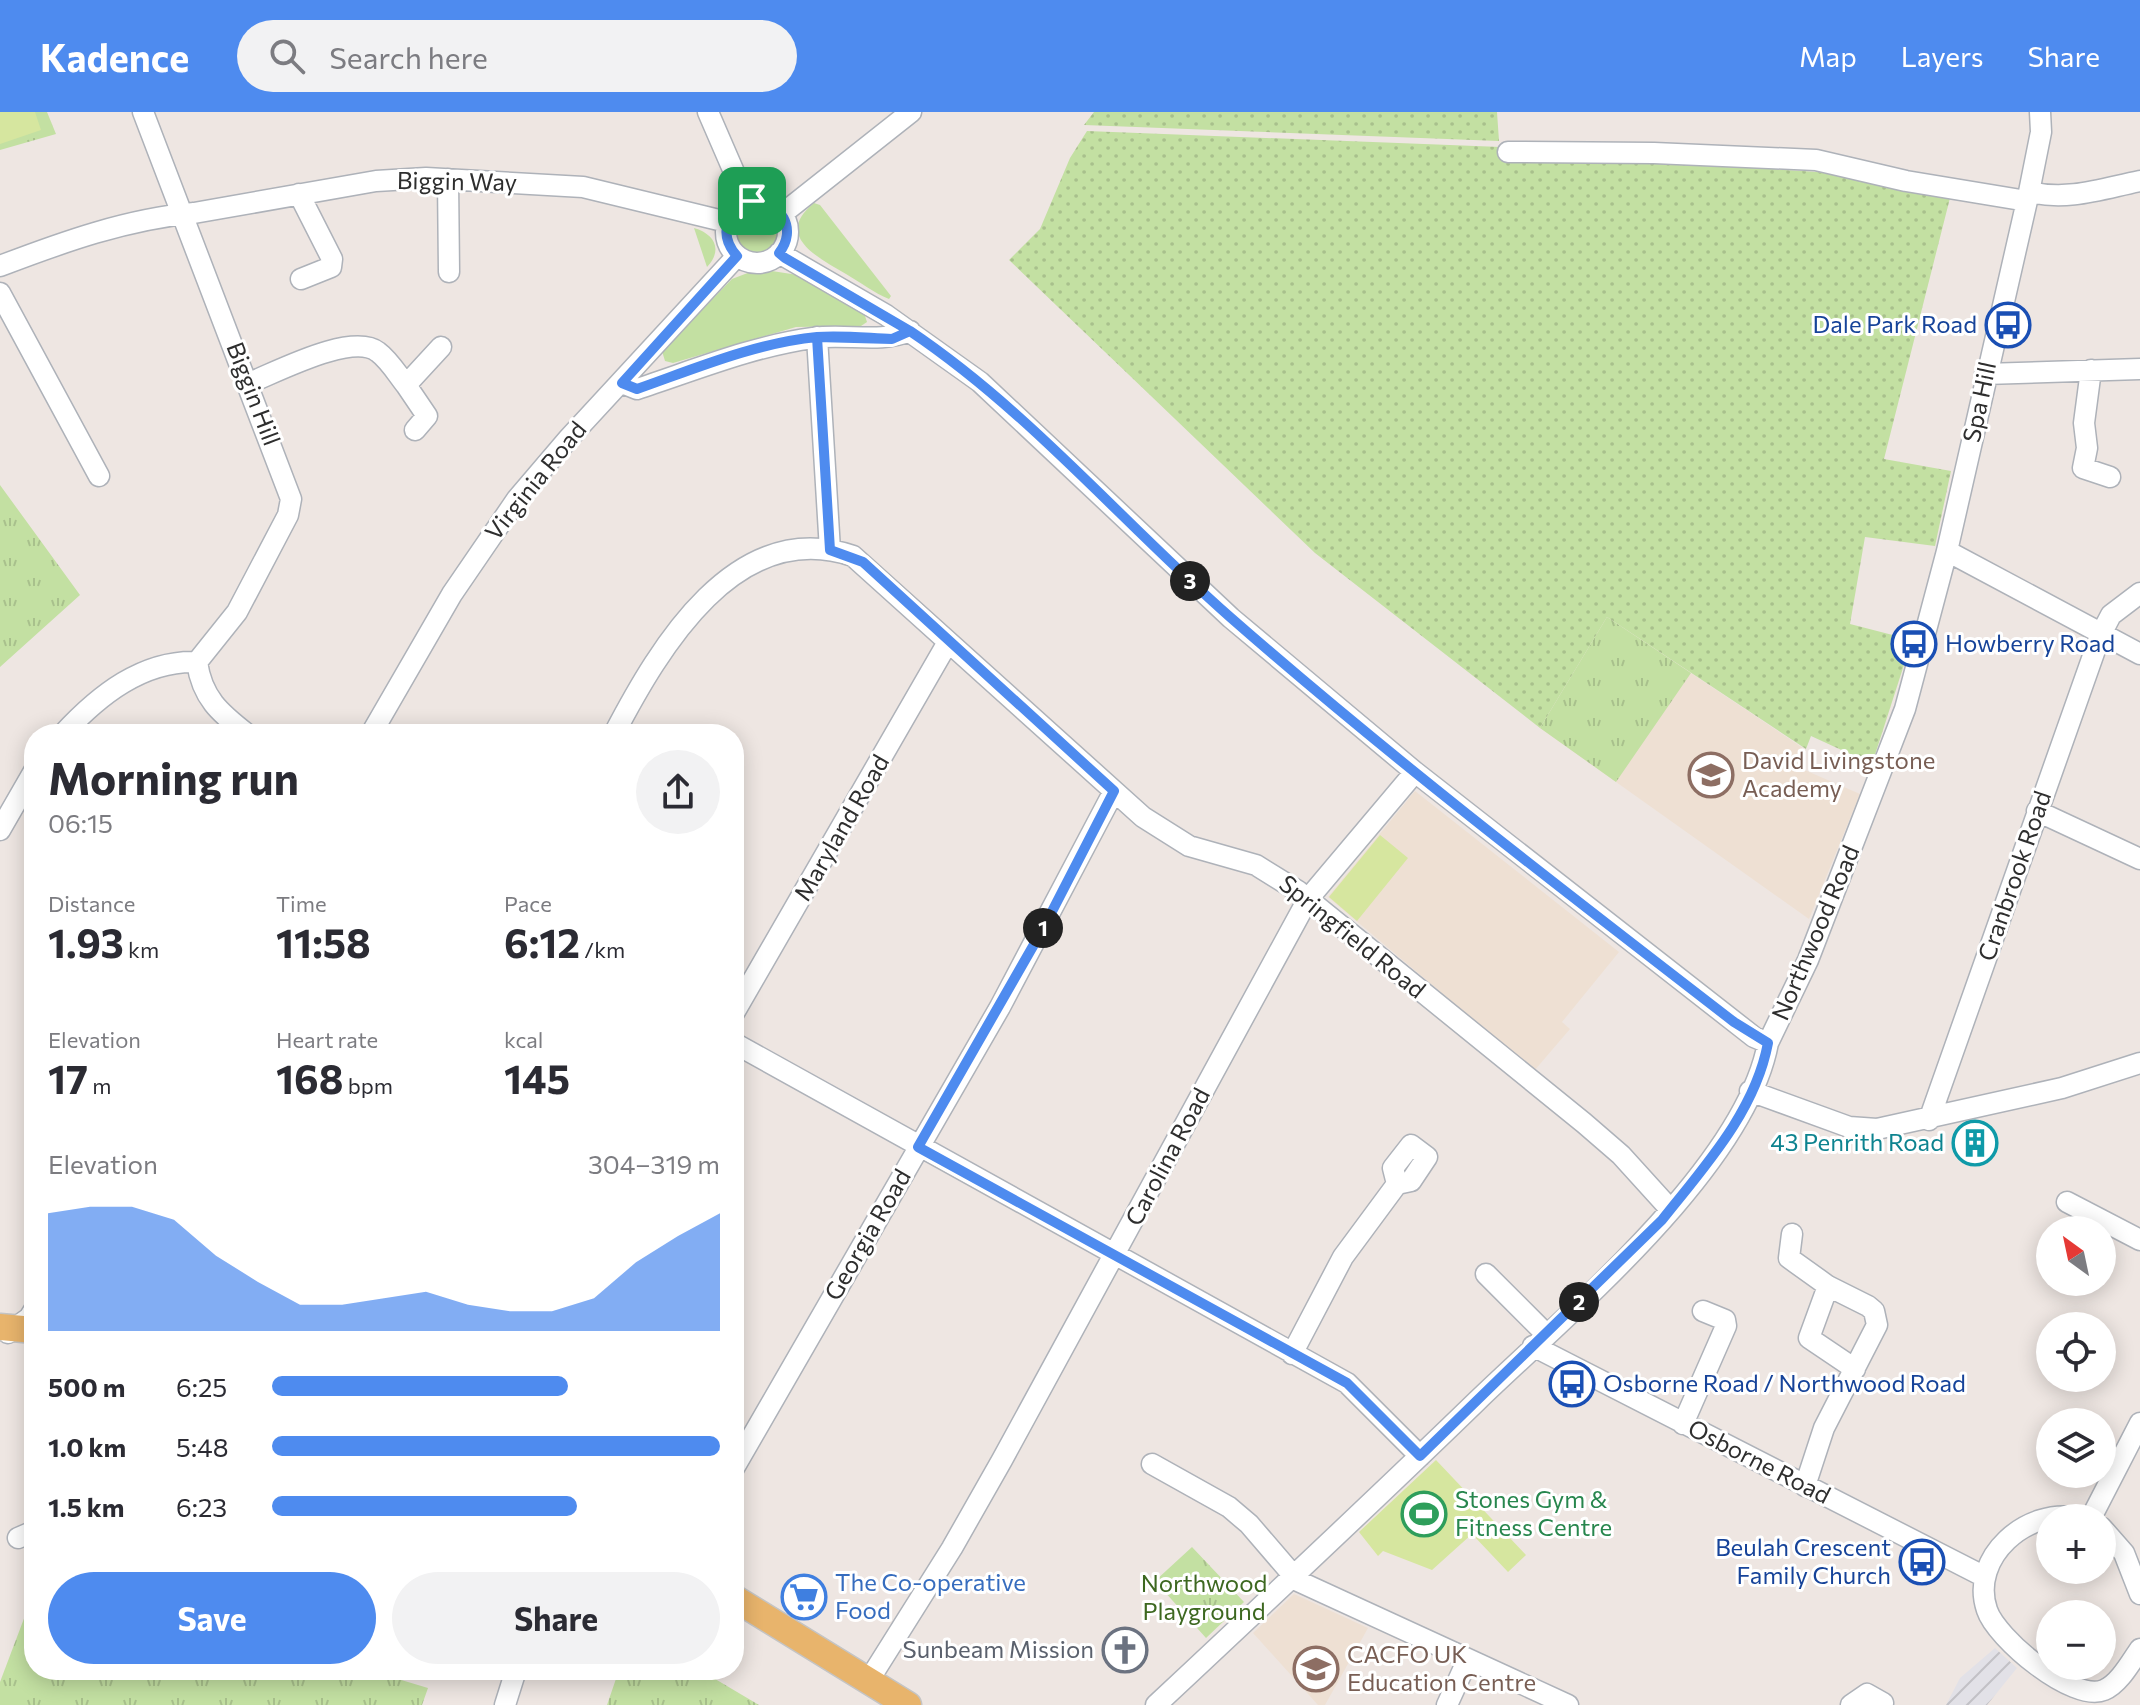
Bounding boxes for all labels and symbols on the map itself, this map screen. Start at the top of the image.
street label: Biggin Way [397,165,517,196]
pin [718,167,786,235]
bus stop icon: Dale Park Road [1984,301,2032,349]
place label: Dale Park Road [1813,309,1977,338]
street label: Biggin Hill [221,338,287,449]
street label: Spa Hill [1956,359,2001,445]
street label: Virginia Road [478,415,592,545]
pin: 3 [1170,561,1210,601]
bus stop icon: Howberry Road [1890,620,1938,668]
place label: Howberry Road [1945,628,2115,657]
place label: David Livingstone Academy [1742,745,1935,802]
street label: Maryland Road [787,749,894,906]
school or university icon: David Livingstone Academy [1687,751,1735,799]
street label: Cranbrook Road [1971,787,2056,964]
street label: Northwood Road [1765,841,1865,1024]
street label: Springfield Road [1274,868,1432,1004]
pin: 1 [1023,908,1063,948]
street label: Carolina Road [1118,1083,1215,1230]
building icon: 43 Penrith Road [1951,1119,1999,1167]
place label: 43 Penrith Road [1770,1127,1944,1156]
street label: Georgia Road [818,1164,916,1305]
north arrow [2036,1216,2116,1296]
pin: 2 [1559,1282,1599,1322]
bus stop icon: Osborne Road / Northwood Road [1548,1360,1596,1408]
place label: Osborne Road / Northwood Road [1603,1368,1966,1397]
street label: Osborne Road [1684,1412,1836,1509]
place label: Stones Gym & Fitness Centre [1455,1484,1612,1541]
sports icon: Stones Gym & Fitness Centre [1400,1490,1448,1538]
place label: Beulah Crescent Family Church [1715,1532,1891,1589]
bus stop icon: Beulah Crescent Family Church [1898,1538,1946,1586]
place label: The Co-operative Food [835,1567,1026,1624]
park label: Northwood Playground [1141,1568,1267,1625]
supermarket icon: The Co-operative Food [780,1573,828,1621]
church icon: Sunbeam Mission [1101,1626,1149,1674]
place label: Sunbeam Mission [903,1634,1094,1663]
place label: CACFO UK Education Centre [1347,1639,1536,1696]
school or university icon: CACFO UK Education Centre [1292,1645,1340,1693]

